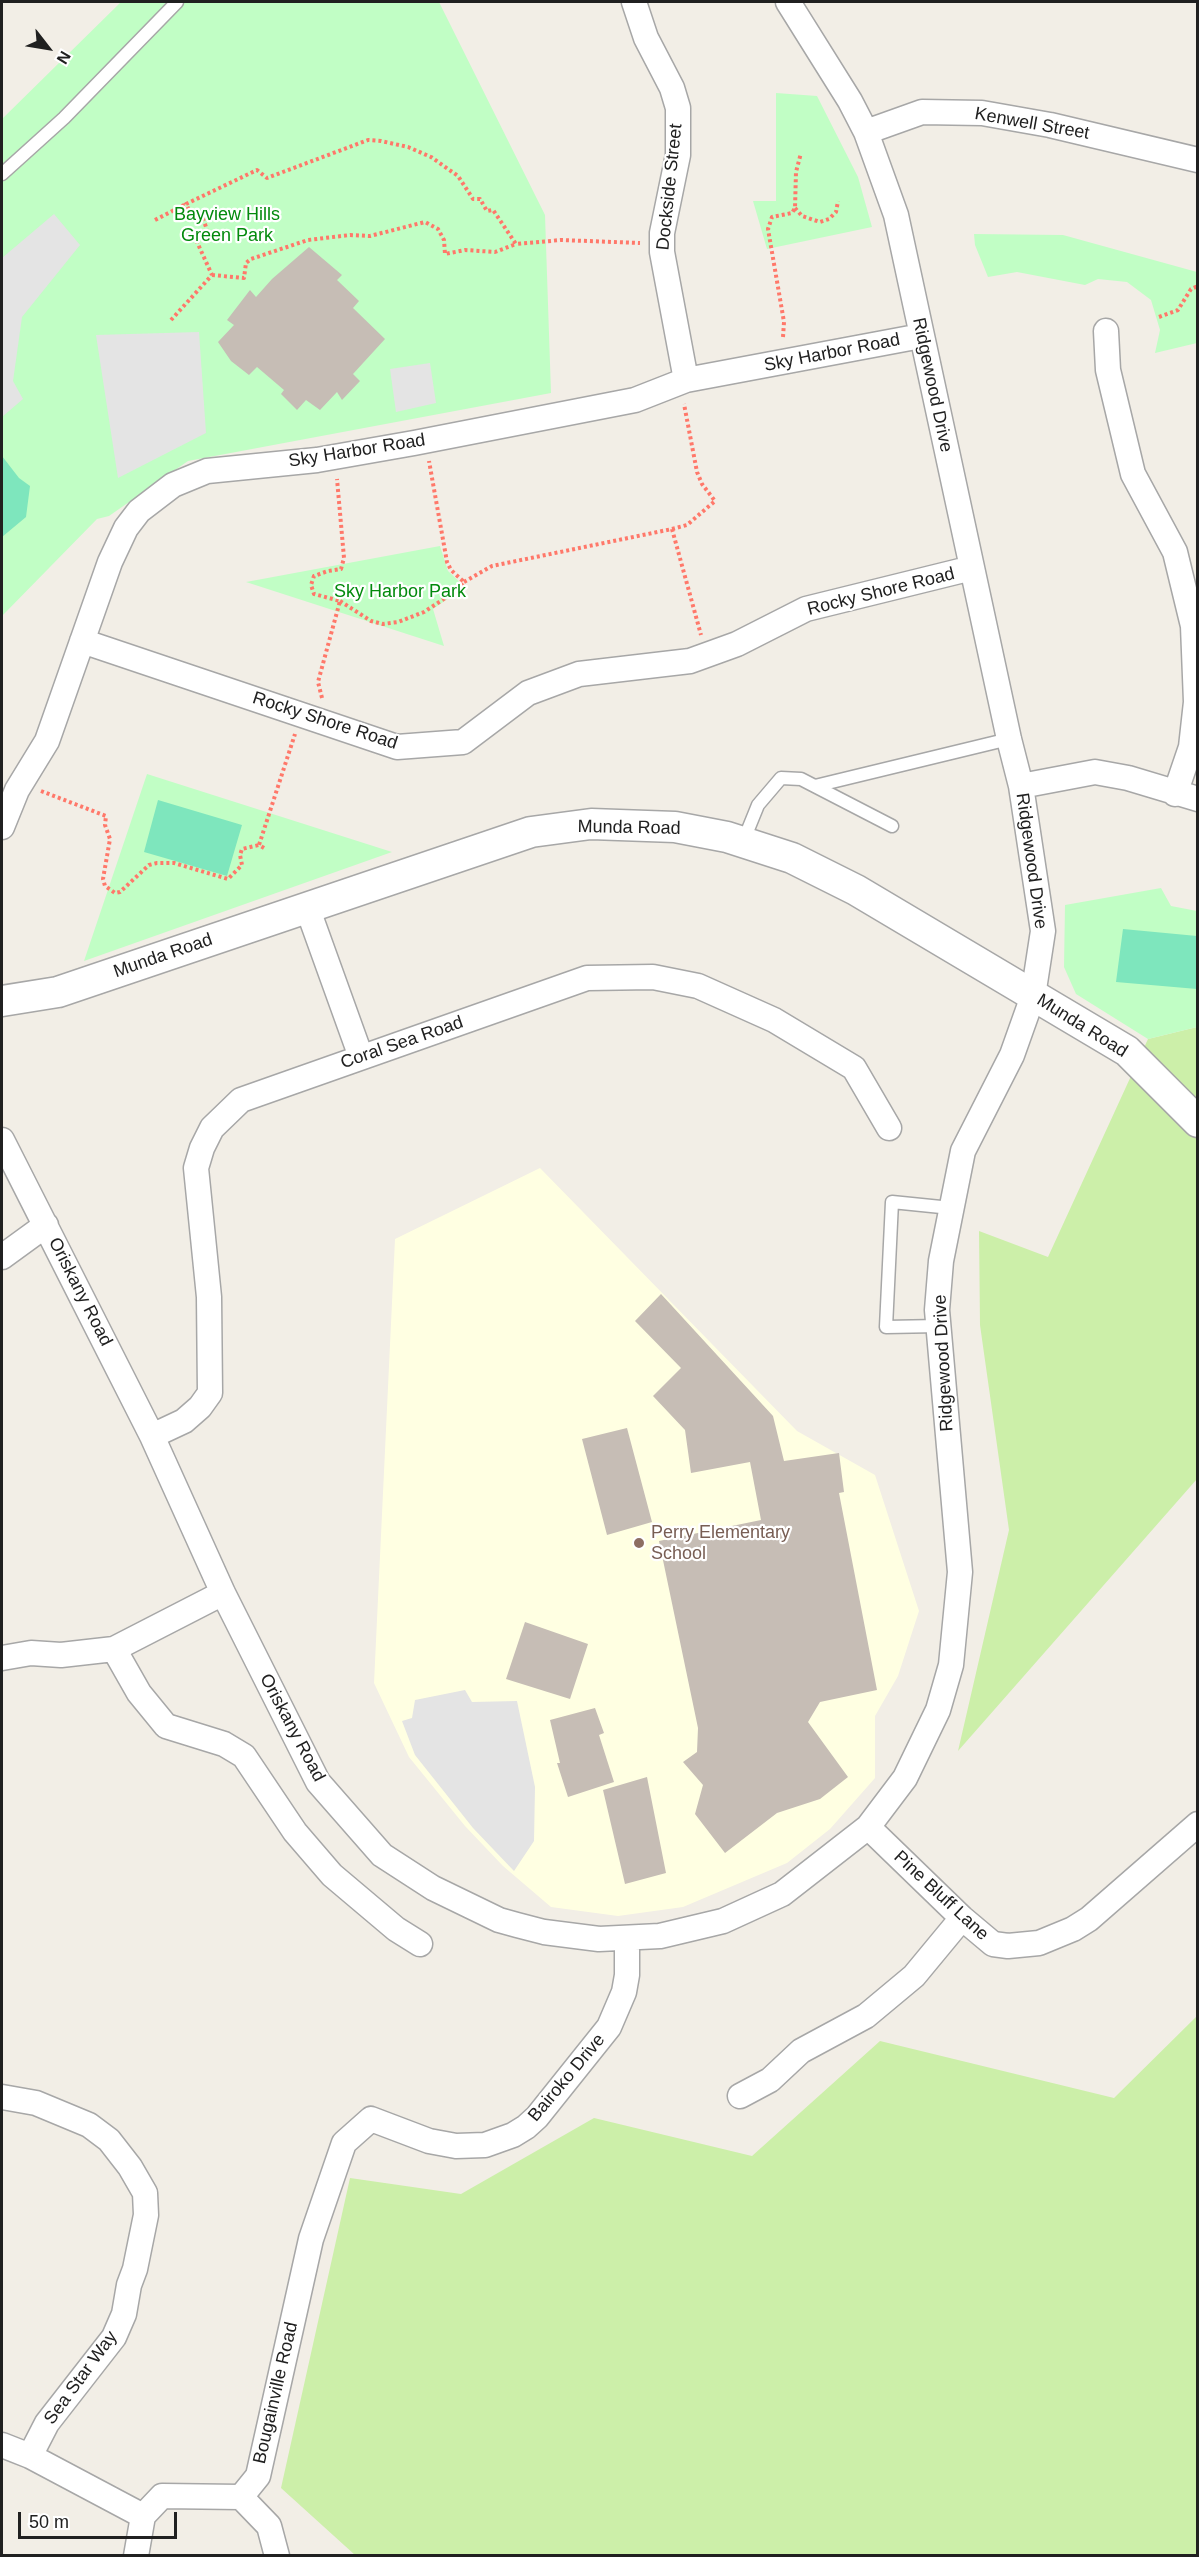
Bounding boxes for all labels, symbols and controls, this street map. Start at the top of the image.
north arrow [18,18,78,78]
text: N [54,48,74,67]
street label: Kenwell Street [973,103,1091,145]
street label: Dockside Street [653,123,687,251]
park label: Bayview Hills Green Park [174,204,280,246]
street label: Ridgewood Drive [907,316,957,454]
street label: Sky Harbor Road [762,329,902,377]
street label: Sky Harbor Road [287,430,427,472]
street label: Rocky Shore Road [805,563,957,621]
park label: Sky Harbor Park [334,581,466,603]
street label: Rocky Shore Road [250,687,400,755]
street label: Ridgewood Drive [1011,792,1051,930]
street label: Munda Road [577,816,681,840]
street label: Munda Road [111,929,215,983]
street label: Munda Road [1033,990,1131,1062]
street label: Coral Sea Road [338,1012,466,1074]
street label: Oriskany Road [43,1234,117,1350]
street label: Ridgewood Drive [930,1294,958,1432]
place label: Perry Elementary School [651,1522,790,1564]
marker: Perry Elementary School [632,1536,646,1550]
street label: Oriskany Road [255,1670,329,1786]
street label: Pine Bluff Lane [889,1847,993,1945]
street label: Bairoko Drive [524,2030,610,2126]
street label: Bougainville Road [249,2320,303,2466]
street label: Sea Star Way [40,2327,122,2429]
scale bar [21,2500,180,2538]
text: 50 m [29,2512,69,2532]

